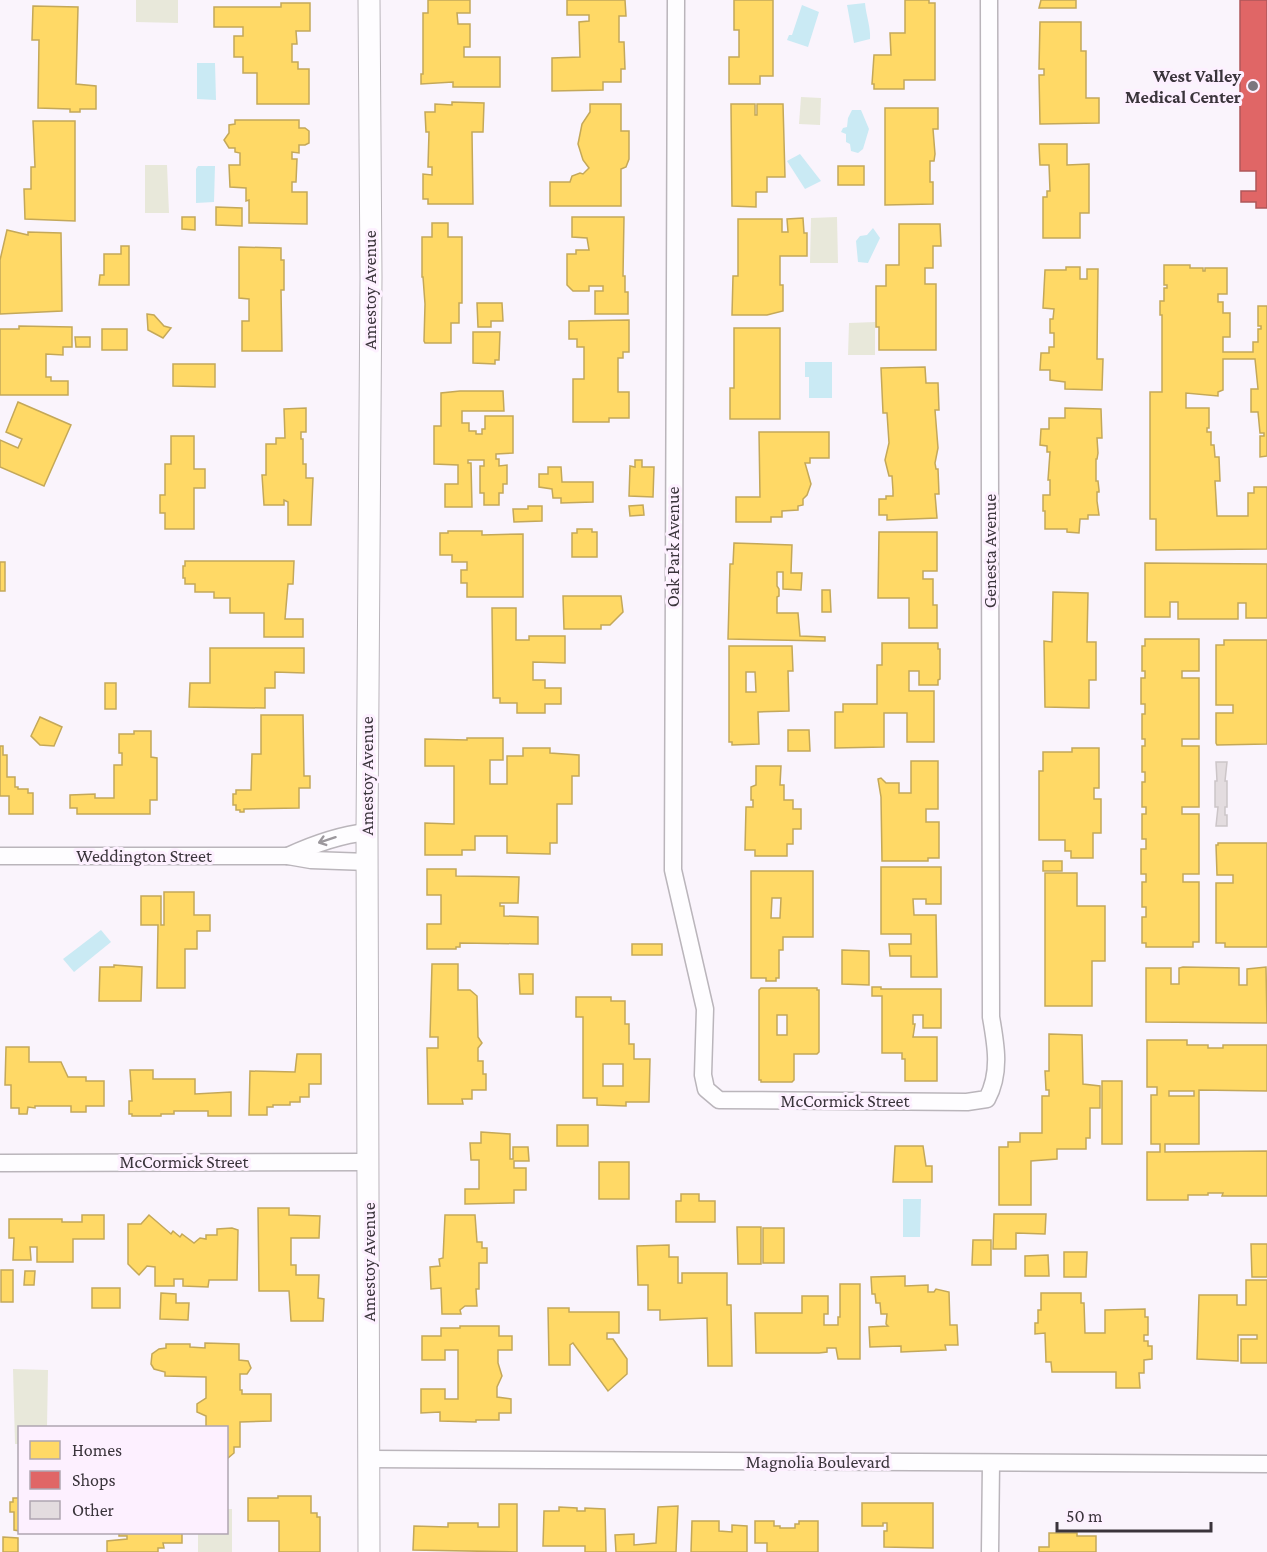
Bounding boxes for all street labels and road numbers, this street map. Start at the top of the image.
street label: Amestoy Avenue [360,230,380,350]
street label: Oak Park Avenue [663,487,683,607]
street label: Genesta Avenue [980,494,1000,608]
street label: Amestoy Avenue [357,716,377,836]
street label: Weddington Street [76,846,213,866]
street label: McCormick Street [781,1091,911,1111]
street label: McCormick Street [120,1152,250,1172]
street label: Amestoy Avenue [359,1202,379,1322]
street label: Magnolia Boulevard [746,1452,891,1472]

